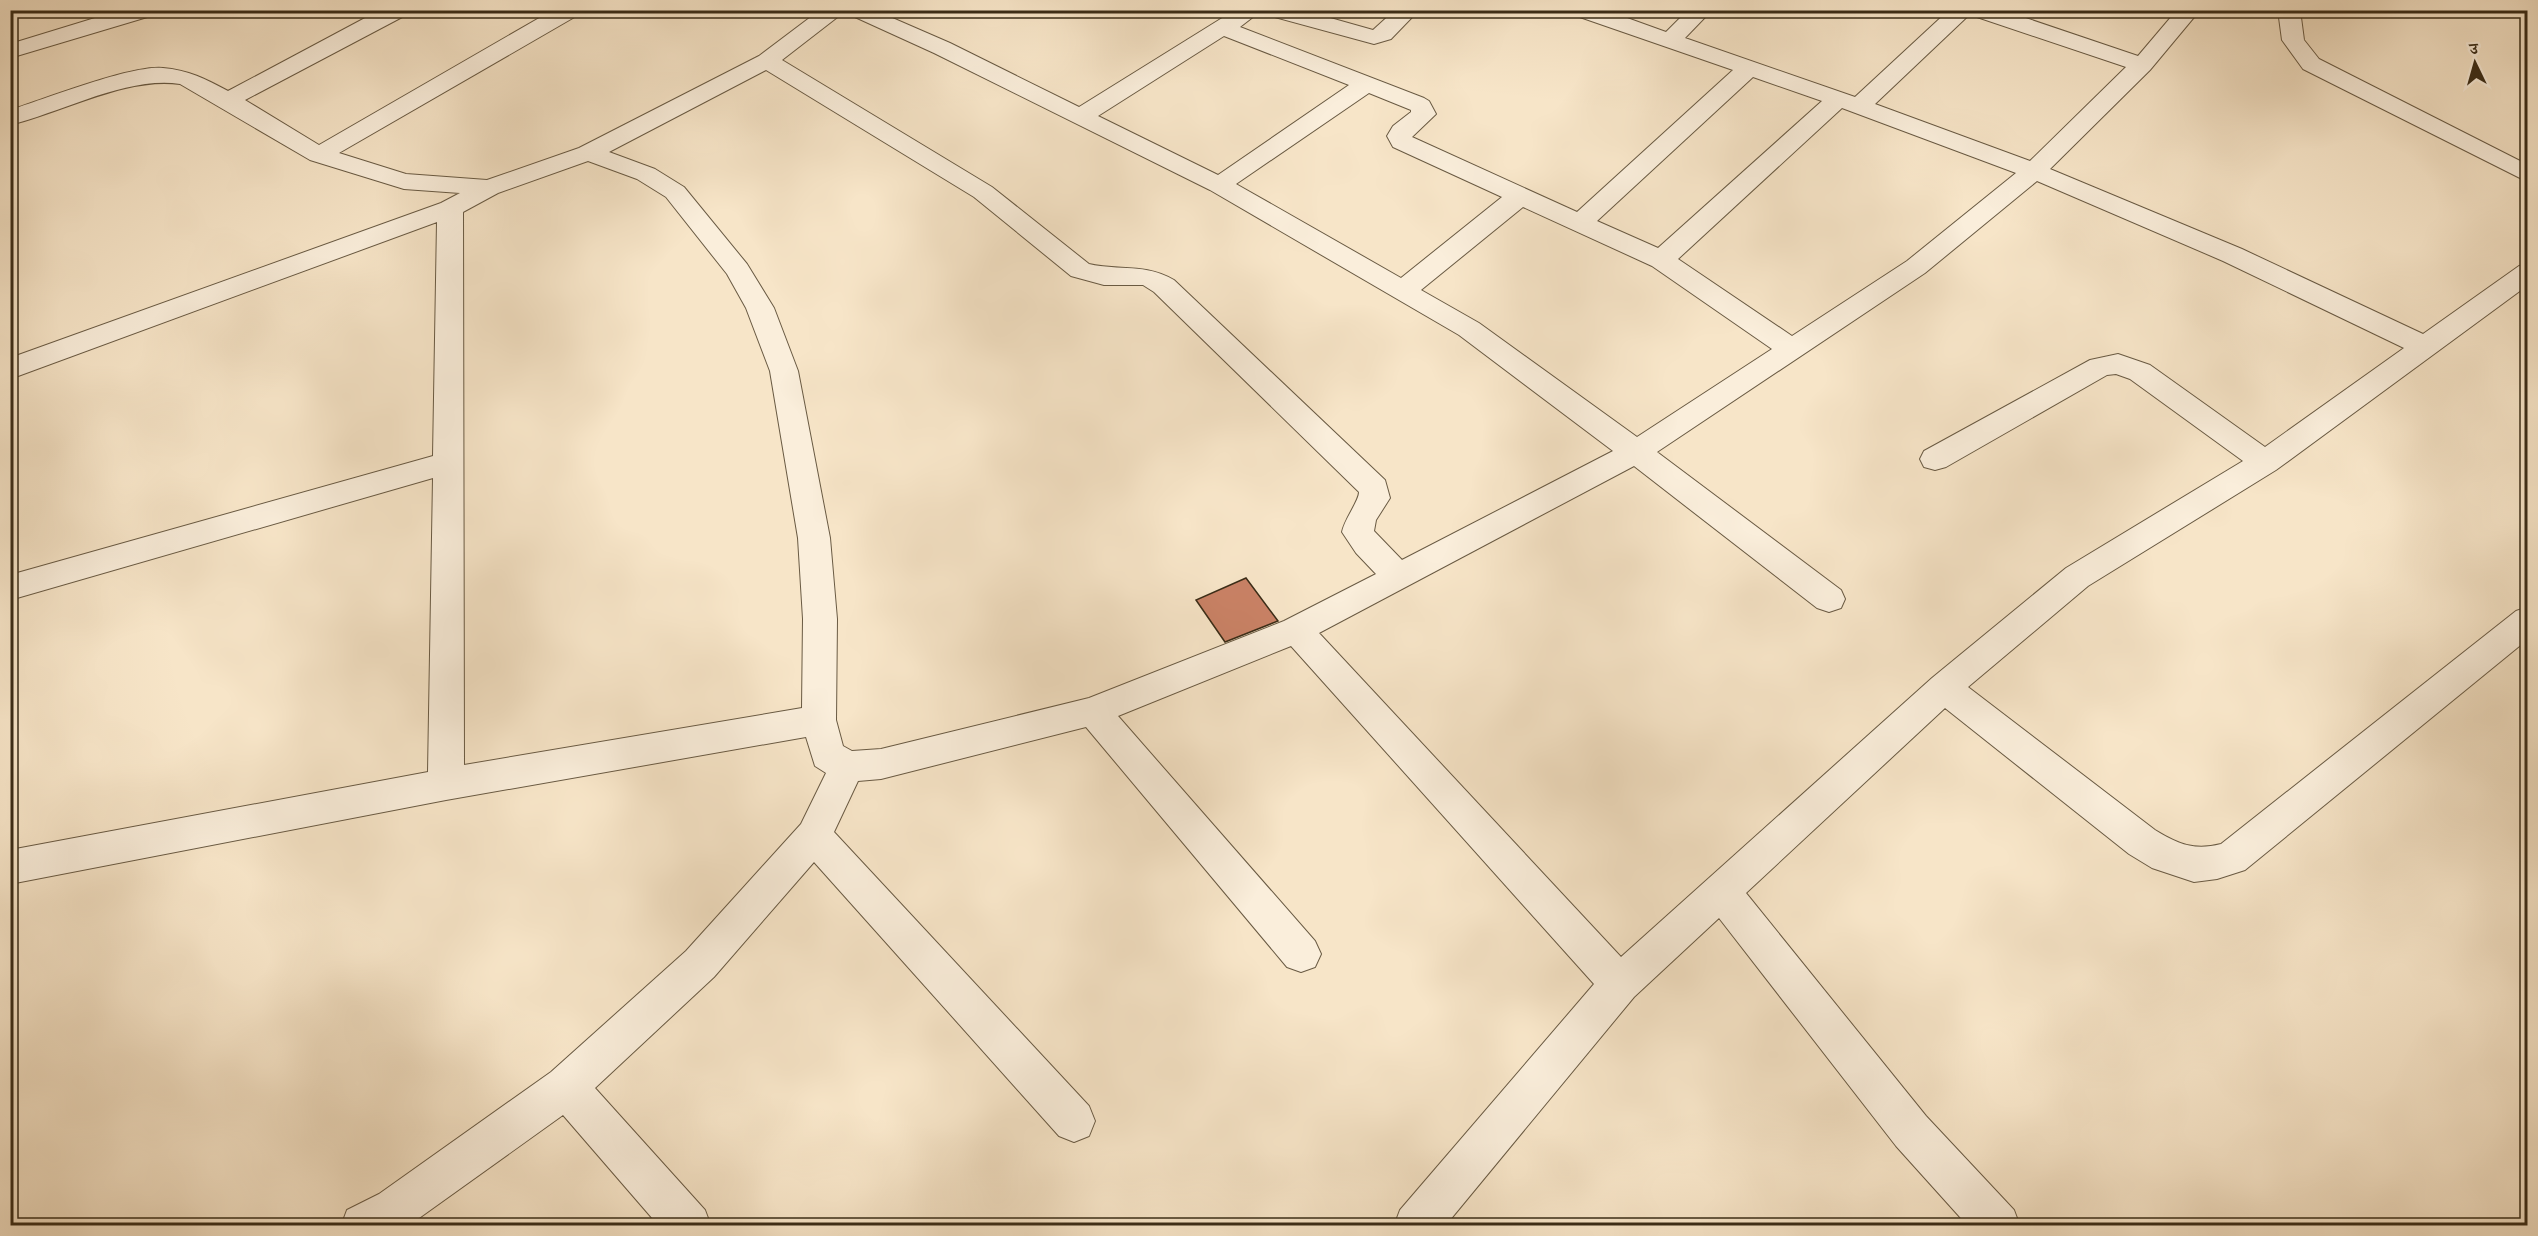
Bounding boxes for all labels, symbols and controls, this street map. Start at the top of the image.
north arrow [2445,33,2505,93]
text: उ [2468,39,2481,59]

